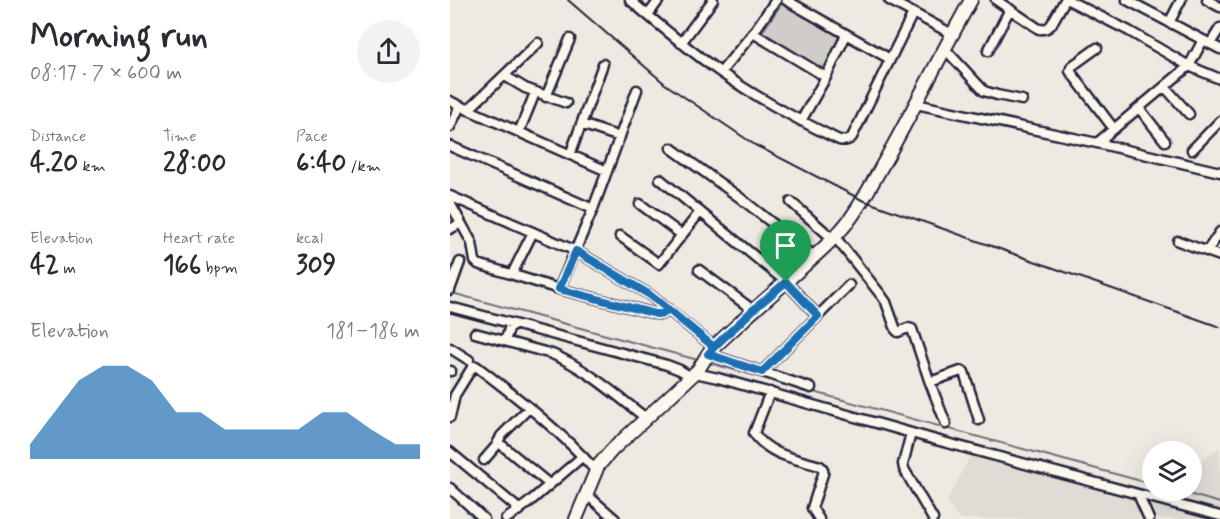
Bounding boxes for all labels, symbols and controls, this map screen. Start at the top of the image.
text: Morning run [30,15,208,59]
button: share [357,20,420,83]
text: 08:17 · 7 × 600 m [30,60,182,87]
text: Distance [30,126,86,147]
text: Time [163,126,197,147]
text: Pace [296,126,328,147]
text: 4.20 [30,147,78,181]
text: 28:00 [163,147,226,181]
text: 6:40 [296,147,346,181]
text: km [78,156,106,177]
text: /km [346,156,381,177]
pin [760,220,811,282]
text: Elevation [30,228,93,249]
text: Heart rate [163,228,235,249]
text: kcal [296,228,323,249]
icon: arrive [769,229,802,262]
text: 42 [30,249,59,283]
text: 166 [163,249,201,283]
text: 309 [296,249,336,283]
text: m [59,258,76,279]
text: bpm [201,258,238,279]
text: Elevation [30,318,109,345]
text: 181–186 m [326,318,420,345]
map controls [1142,441,1202,501]
button: layers [1142,441,1202,501]

